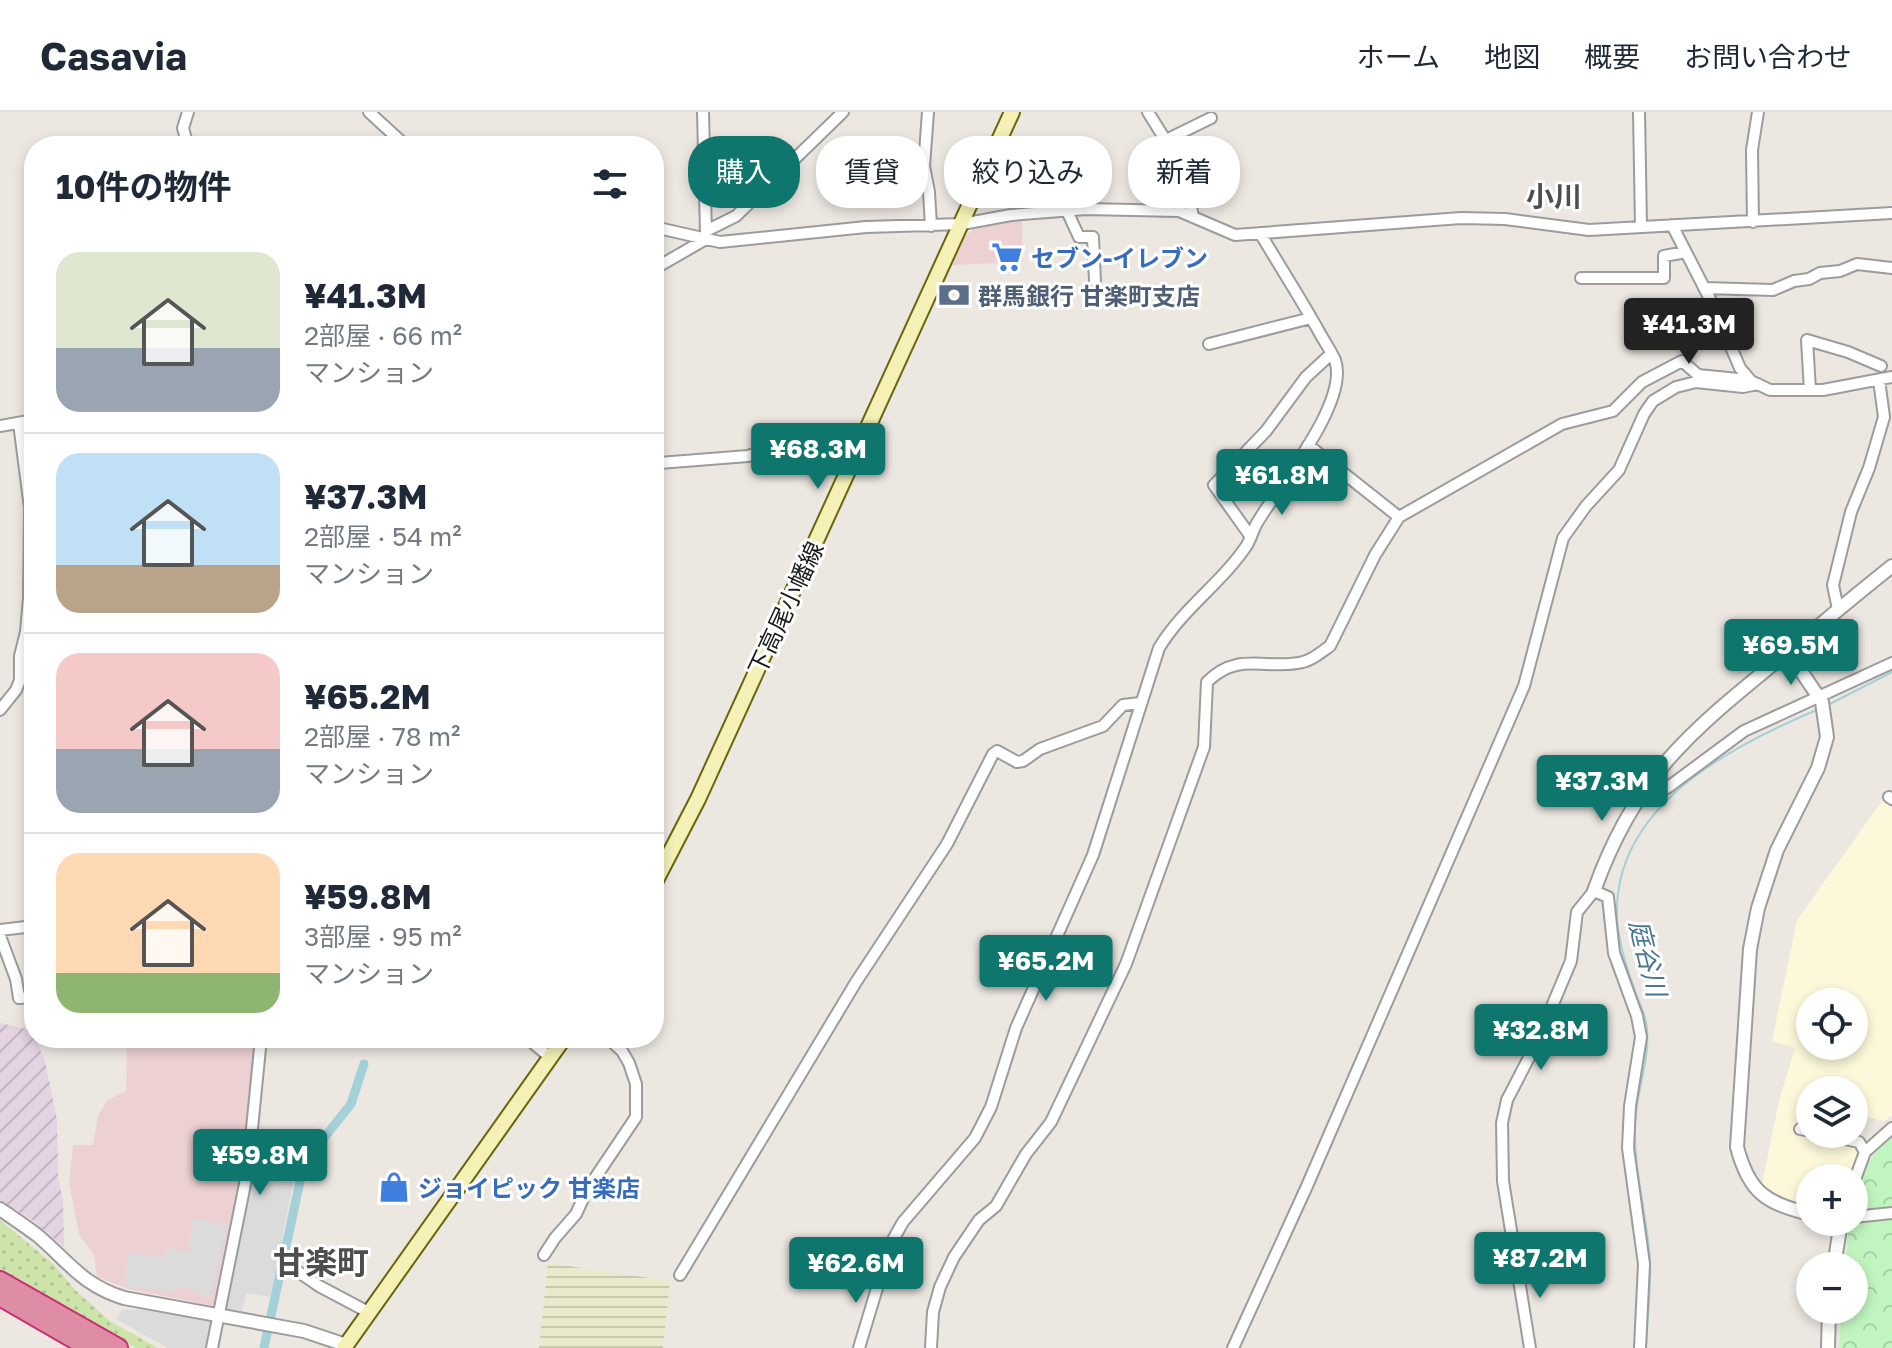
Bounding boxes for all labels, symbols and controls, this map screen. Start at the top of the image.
text: Casavia [40,33,187,78]
text: ホーム [1357,40,1440,73]
text: 地図 [1484,40,1540,73]
text: 概要 [1584,40,1640,73]
text: お問い合わせ [1684,40,1852,73]
chip: 購入 [688,136,800,208]
chip: 賃貸 [816,136,928,208]
chip: 絞り込み [944,136,1112,208]
chip: 新着 [1128,136,1240,208]
icon: filters [588,162,632,206]
text: 10件の物件 [56,166,232,206]
district label: 小川 [1526,179,1582,212]
supermarket icon: セブン-イレブン [990,240,1024,274]
place label: セブン-イレブン [1031,243,1208,272]
text: ¥41.3M [304,275,427,315]
bank icon: 群馬銀行 甘楽町支店 [937,278,971,312]
place label: 群馬銀行 甘楽町支店 [978,281,1200,310]
icon: home [120,284,216,380]
pin: ¥41.3M [1624,298,1754,366]
text: ¥41.3M [1642,308,1736,339]
text: 2部屋 · 66 m² [304,320,462,351]
text: マンション [304,357,434,388]
pin: ¥68.3M [753,423,883,491]
text: ¥68.3M [769,433,867,464]
pin: ¥61.8M [1217,449,1347,517]
text: ¥61.8M [1234,459,1330,490]
text: ¥37.3M [304,476,428,516]
icon: home [120,485,216,581]
text: 2部屋 · 54 m² [304,521,462,552]
street label: 下高尾小幡線 [741,537,829,679]
text: マンション [304,558,434,589]
pin: ¥69.5M [1726,619,1856,687]
text: ¥69.5M [1742,629,1840,660]
text: ¥65.2M [304,676,431,716]
icon: home [120,685,216,781]
text: 2部屋 · 78 m² [304,721,460,752]
pin: ¥37.3M [1537,755,1667,823]
text: マンション [304,758,434,789]
text: ¥37.3M [1555,765,1649,796]
text: ¥59.8M [304,876,432,916]
icon: home [120,885,216,981]
water label: 庭谷川 [1624,916,1673,1002]
text: 3部屋 · 95 m² [304,921,462,952]
pin: ¥65.2M [981,935,1111,1003]
text: ¥65.2M [998,945,1094,976]
text: マンション [304,958,434,989]
map controls [1796,988,1868,1324]
button: locate [1796,988,1868,1060]
pin: ¥32.8M [1476,1004,1606,1072]
text: ¥32.8M [1493,1014,1589,1045]
button: layers [1796,1076,1868,1148]
pin: ¥59.8M [195,1129,325,1197]
text: ¥59.8M [211,1139,309,1170]
button: + [1796,1164,1868,1236]
shop icon: ジョイピック 甘楽店 [377,1170,411,1204]
place label: ジョイピック 甘楽店 [418,1173,640,1202]
pin: ¥87.2M [1475,1232,1605,1300]
pin: ¥62.6M [791,1237,921,1305]
text: ¥87.2M [1492,1242,1588,1273]
district label: 甘楽町 [273,1243,369,1281]
text: ¥62.6M [807,1247,905,1278]
button: − [1796,1252,1868,1324]

